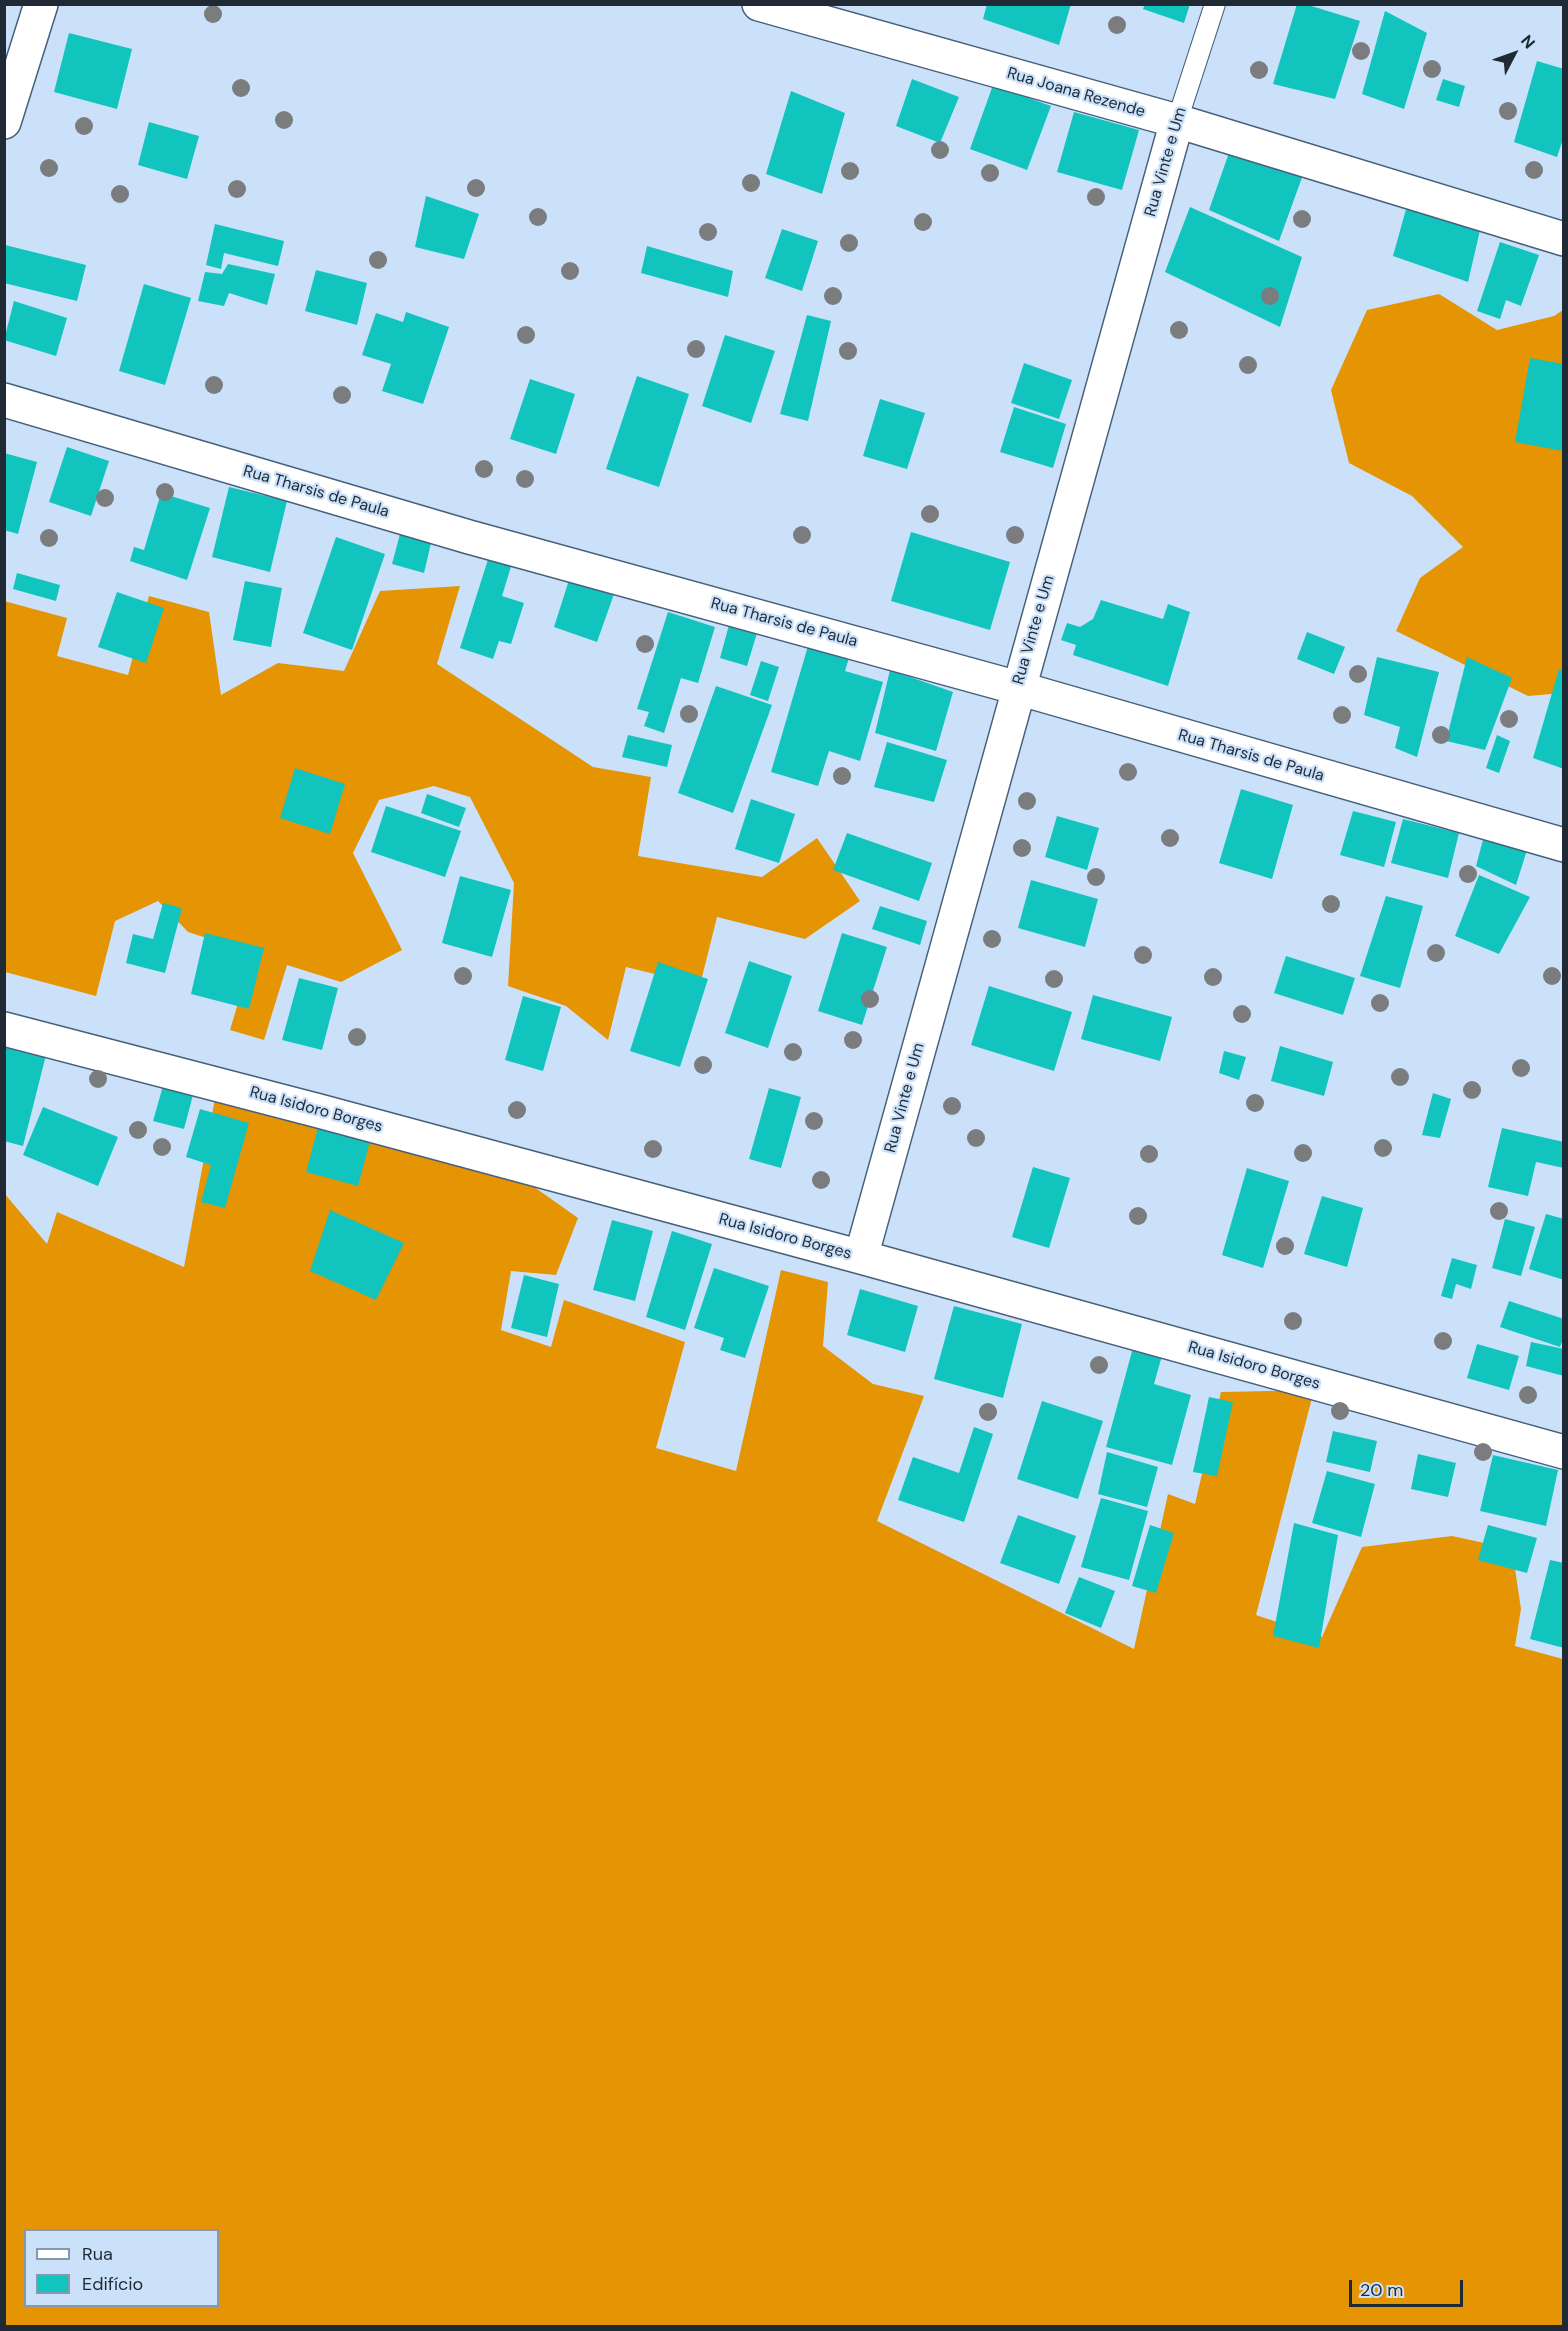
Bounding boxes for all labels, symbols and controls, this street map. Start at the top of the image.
north arrow [1484,24,1544,84]
text: N [1516,31,1540,53]
street label: Rua Joana Rezende [1005,64,1147,122]
street label: Rua Vinte e Um [1141,105,1191,219]
street label: Rua Tharsis de Paula [241,462,391,522]
street label: Rua Vinte e Um [1009,573,1059,687]
street label: Rua Tharsis de Paula [709,594,859,652]
street label: Rua Tharsis de Paula [1176,726,1326,786]
street label: Rua Vinte e Um [881,1041,929,1155]
street label: Rua Isidoro Borges [247,1083,385,1137]
street label: Rua Isidoro Borges [716,1210,854,1264]
street label: Rua Isidoro Borges [1186,1338,1322,1394]
legend [24,2229,219,2307]
text: Rua [82,2242,113,2266]
scale bar [1352,2268,1466,2306]
text: Edifício [82,2272,143,2296]
text: 20 m [1360,2278,1403,2302]

